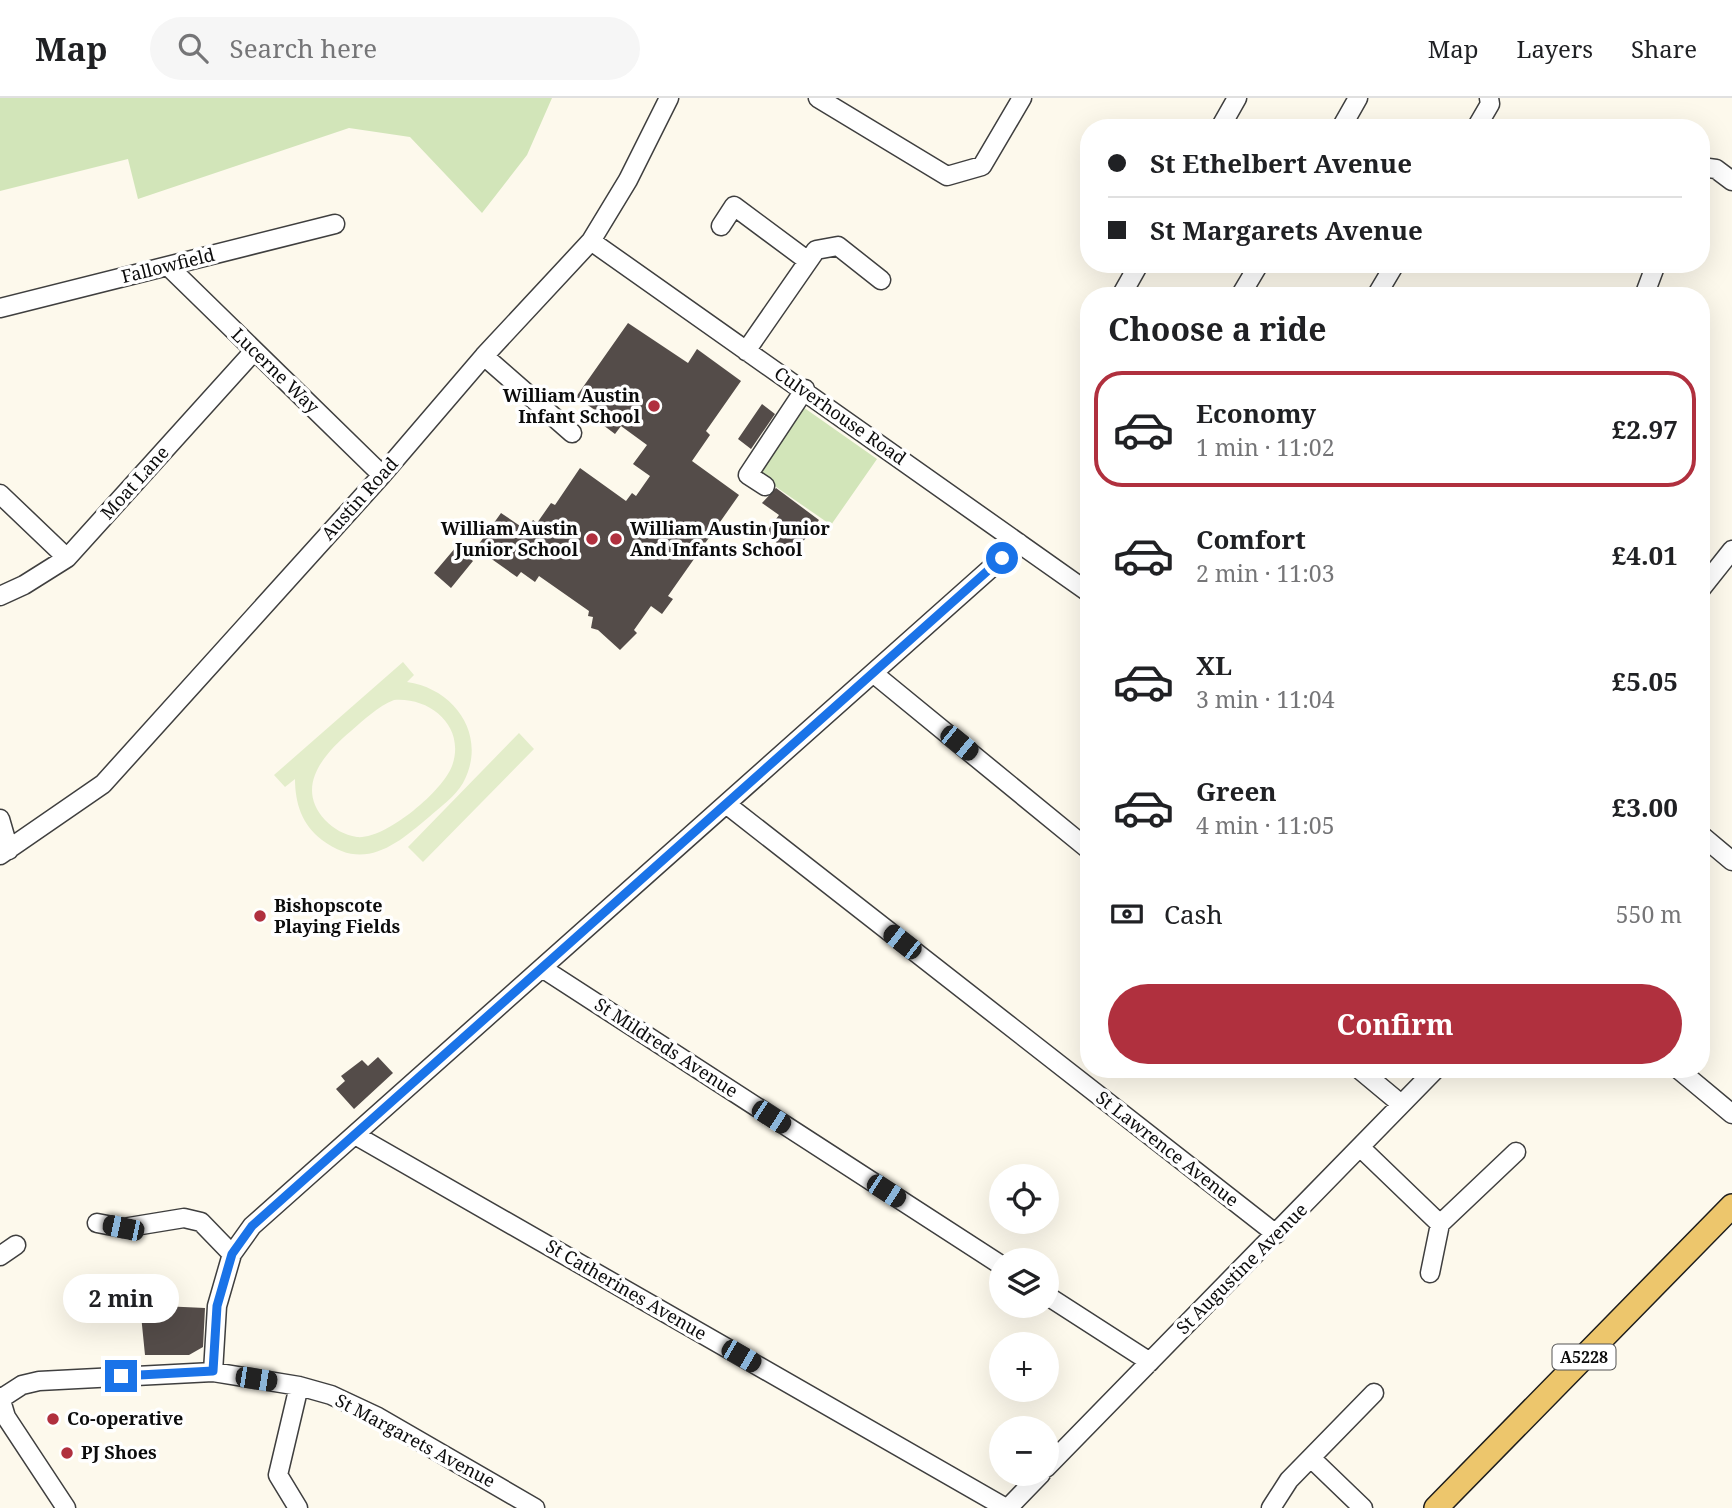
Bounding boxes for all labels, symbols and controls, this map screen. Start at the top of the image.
search box [150,17,640,80]
text: Map [35,26,108,71]
icon: search [174,29,212,67]
text: Search here [230,30,377,66]
text: Map [1428,32,1479,65]
text: Layers [1517,32,1593,65]
text: Share [1631,32,1697,65]
text: St Ethelbert Avenue [1150,145,1412,181]
text: St Margarets Avenue [1150,212,1423,248]
street label: Fallowfield [119,242,217,288]
text: Choose a ride [1108,307,1327,350]
street label: Lucerne Way [227,322,325,419]
street label: Culverhouse Road [770,361,911,470]
place label: William Austin Infant School [503,383,641,428]
text: Economy [1196,395,1316,431]
marker: William Austin Infant School [646,398,662,414]
icon: car [1112,398,1175,461]
text: £2.97 [1612,411,1678,447]
text: 1 min · 11:02 [1196,431,1334,463]
street label: Moat Lane [95,440,174,524]
street label: Austin Road [316,452,403,545]
place label: William Austin Junior School [441,516,579,561]
place label: William Austin Junior And Infants School [630,516,830,561]
text: Comfort [1196,521,1306,557]
icon: car [1112,524,1175,587]
marker: William Austin Junior School [584,531,600,547]
marker: William Austin Junior And Infants School [608,531,624,547]
text: £4.01 [1612,537,1678,573]
route start [986,542,1018,574]
text: 2 min · 11:03 [1196,557,1334,589]
text: XL [1196,647,1232,683]
icon: car [1112,650,1175,713]
text: £5.05 [1612,663,1678,699]
text: 3 min · 11:04 [1196,683,1334,715]
car [937,722,982,764]
text: Green [1196,773,1277,809]
icon: car [1112,776,1175,839]
text: £3.00 [1612,789,1678,825]
text: 4 min · 11:05 [1196,809,1334,841]
place label: Bishopscote Playing Fields [274,893,401,938]
icon: cash [1108,895,1146,933]
text: Cash [1164,896,1223,932]
text: 550 m [1616,898,1682,930]
marker: Bishopscote Playing Fields [252,908,268,924]
car [879,921,926,963]
button: Confirm [1108,984,1682,1064]
street label: St Mildreds Avenue [590,992,743,1103]
street label: St Lawrence Avenue [1091,1085,1244,1212]
car [748,1097,795,1137]
map controls [989,1164,1059,1486]
button: locate [989,1164,1059,1234]
car [863,1171,910,1211]
street label: St Augustine Avenue [1171,1198,1312,1339]
car [101,1213,146,1243]
street label: St Catherines Avenue [542,1233,711,1345]
button: layers [989,1248,1059,1318]
callout: 2 min [63,1274,179,1324]
text: 2 min [88,1282,154,1314]
button: + [989,1332,1059,1402]
car [718,1336,765,1376]
road number: A5228 [1552,1344,1616,1370]
route end [105,1360,137,1392]
car [234,1365,279,1393]
street label: St Margarets Avenue [331,1388,500,1492]
place label: Co-operative [67,1406,183,1430]
marker: Co-operative [45,1411,61,1427]
button: − [989,1416,1059,1486]
place label: PJ Shoes [81,1440,157,1464]
marker: PJ Shoes [59,1445,75,1461]

